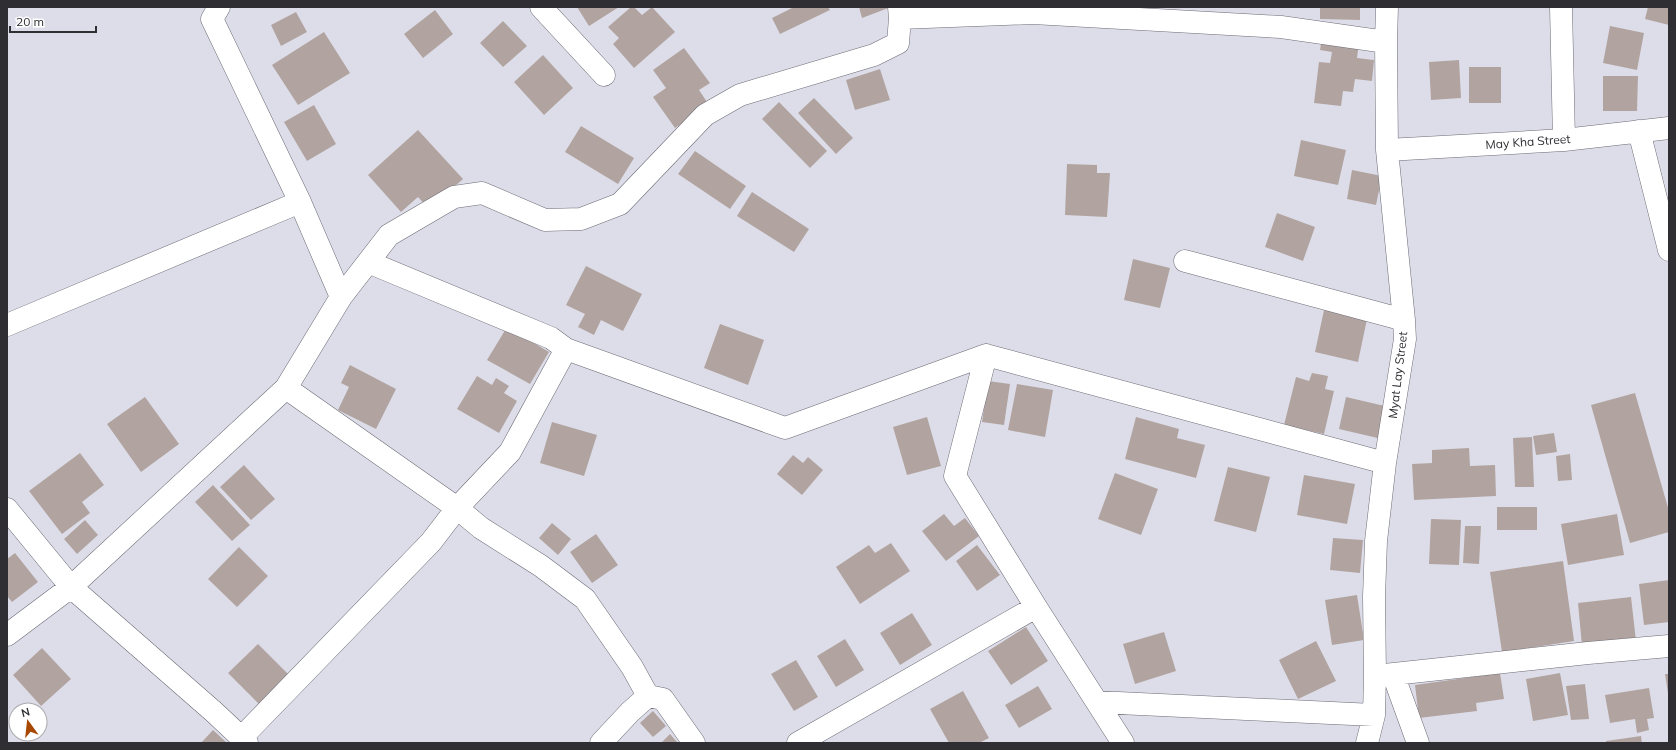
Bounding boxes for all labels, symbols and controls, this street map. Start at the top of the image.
scale bar [10,8,96,34]
text: 20 m [16,14,44,29]
street label: May Kha Street [1485,131,1571,152]
street label: Myat Lay Street [1385,331,1410,419]
north arrow [8,702,48,742]
text: N [20,705,31,720]

